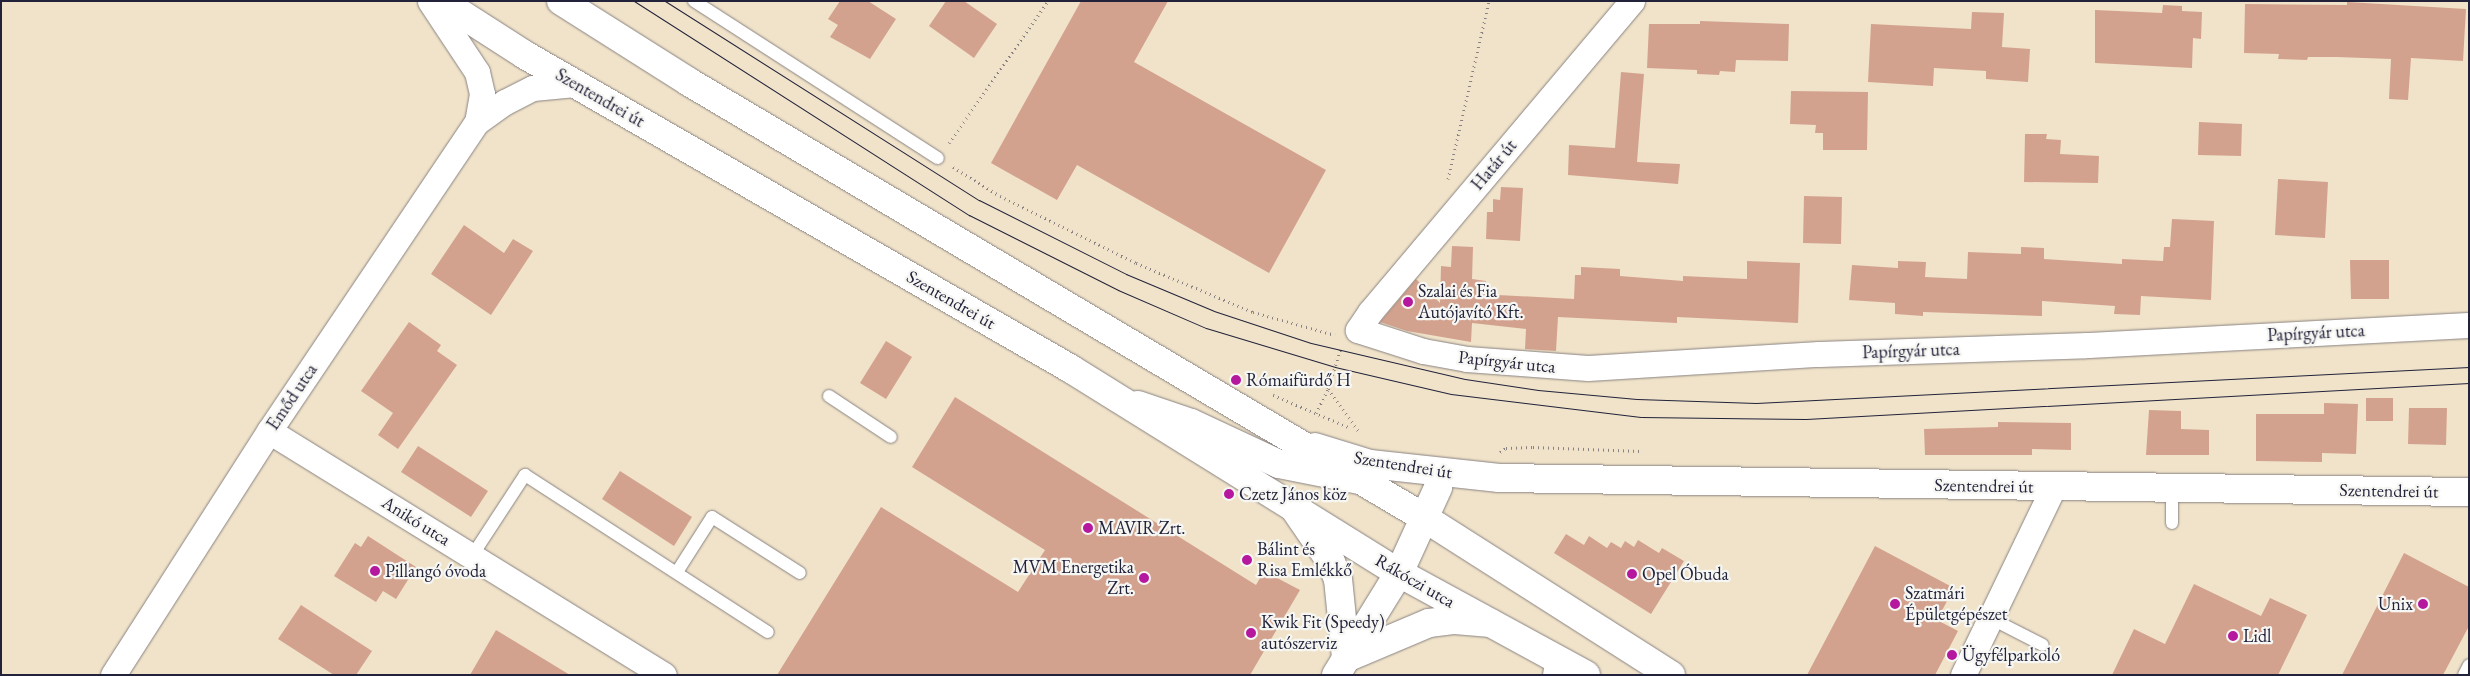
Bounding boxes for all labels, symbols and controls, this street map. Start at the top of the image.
street label: Szentendrei út [552,64,648,132]
street label: Határ út [1467,135,1521,195]
street label: Szentendrei út [903,266,999,334]
place label: Szalai és Fia Autójavító Kft. [1418,281,1524,324]
marker: Szalai és Fia Autójavító Kft. [1402,296,1414,308]
street label: Papírgyár utca [2267,320,2365,346]
street label: Papírgyár utca [1862,339,1960,363]
street label: Papírgyár utca [1457,346,1557,378]
street label: Emőd utca [262,360,322,434]
place label: Rómaifürdő H [1246,369,1351,391]
marker: Rómaifürdő H [1230,374,1242,386]
street label: Szentendrei út [1352,447,1454,483]
street label: Szentendrei út [1934,474,2034,498]
street label: Szentendrei út [2339,479,2439,503]
place label: Czetz János köz [1239,483,1347,505]
marker: Czetz János köz [1223,488,1235,500]
street label: Anikó utca [378,492,454,550]
place label: MAVIR Zrt. [1098,517,1185,539]
marker: MAVIR Zrt. [1082,522,1094,534]
place label: Bálint és Risa Emlékkő [1257,539,1352,582]
street label: Rákóczi utca [1371,550,1459,612]
marker: Bálint és Risa Emlékkő [1241,554,1253,566]
place label: MVM Energetika Zrt. [1013,557,1134,600]
place label: Pillangó óvoda [385,560,486,582]
place label: Opel Óbuda [1642,563,1729,585]
marker: Pillangó óvoda [369,565,381,577]
marker: Opel Óbuda [1626,568,1638,580]
marker: MVM Energetika Zrt. [1138,572,1150,584]
place label: Szatmári Épületgépészet [1905,583,2007,626]
place label: Unix [2378,593,2413,615]
marker: Szatmári Épületgépészet [1889,598,1901,610]
marker: Unix [2417,598,2429,610]
place label: Kwik Fit (Speedy) autószerviz [1261,612,1385,654]
place label: Lidl [2243,625,2271,647]
marker: Kwik Fit (Speedy) autószerviz [1245,627,1257,639]
marker: Lidl [2227,630,2239,642]
place label: Ügyfélparkoló [1962,644,2060,666]
marker: Ügyfélparkoló [1946,649,1958,661]

